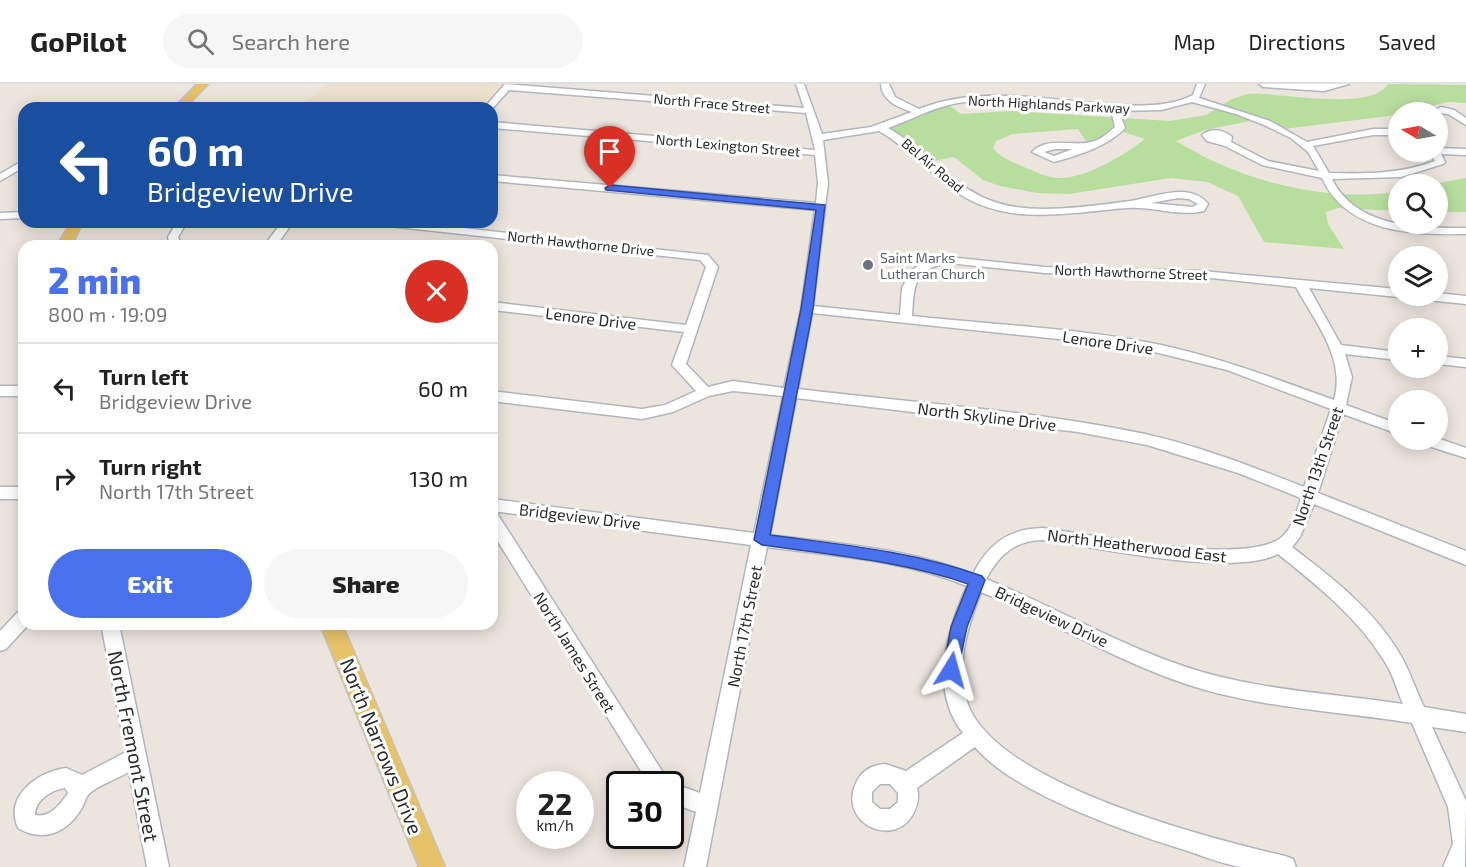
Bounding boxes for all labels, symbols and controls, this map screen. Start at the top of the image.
search box [163,14,583,68]
text: GoPilot [30,24,127,58]
icon: search [184,25,217,58]
text: Search here [232,28,350,54]
text: Map [1173,29,1216,54]
text: Directions [1249,29,1345,54]
text: Saved [1378,29,1436,54]
street label: North Frace Street [653,89,771,117]
street label: North Highlands Parkway [968,91,1131,117]
north arrow [1388,102,1448,162]
map controls [1388,102,1448,450]
text: 60 m [147,124,244,174]
icon: left [48,126,126,204]
pin [584,126,635,188]
street label: North Lexington Street [655,130,801,160]
street label: Bel Air Road [899,134,967,196]
icon: arrive [593,135,626,168]
button: search [1388,174,1448,234]
text: Bridgeview Drive [147,175,353,207]
street label: North Hawthorne Drive [507,227,655,259]
button: layers [1388,246,1448,306]
place label: Saint Marks Lutheran Church [880,249,985,282]
text: 2 min [48,258,141,301]
marker: Saint Marks Lutheran Church [861,258,875,272]
button: close [405,260,468,323]
street label: North Hawthorne Street [1054,261,1208,283]
text: 800 m · 19:09 [48,302,168,326]
street label: Lenore Drive [544,303,638,333]
button: + [1388,318,1448,378]
street label: Lenore Drive [1061,326,1155,358]
text: Turn left [99,363,188,389]
icon: left [48,372,81,405]
text: 60 m [418,375,468,401]
text: Bridgeview Drive [99,389,252,413]
button: − [1388,390,1448,450]
street label: North Skyline Drive [917,398,1057,434]
street label: North 13th Street [1288,404,1346,528]
text: Turn right [99,453,201,479]
icon: right [48,462,81,495]
text: 130 m [410,465,468,491]
text: North 17th Street [99,479,254,503]
street label: Bridgeview Drive [518,499,642,533]
street label: North Heatherwood East [1046,525,1228,565]
button: Exit [48,549,252,618]
button: Share [264,549,468,618]
street label: North 17th Street [723,563,765,689]
street label: Bridgeview Drive [993,582,1111,650]
street label: North James Street [530,588,620,716]
position arrow [919,638,983,702]
street label: North Fremont Street [104,648,164,844]
street label: North Narrows Drive [336,654,428,838]
speed limit sign: 30 [606,771,684,849]
text: 22 [538,785,572,821]
text: km/h [536,816,574,834]

